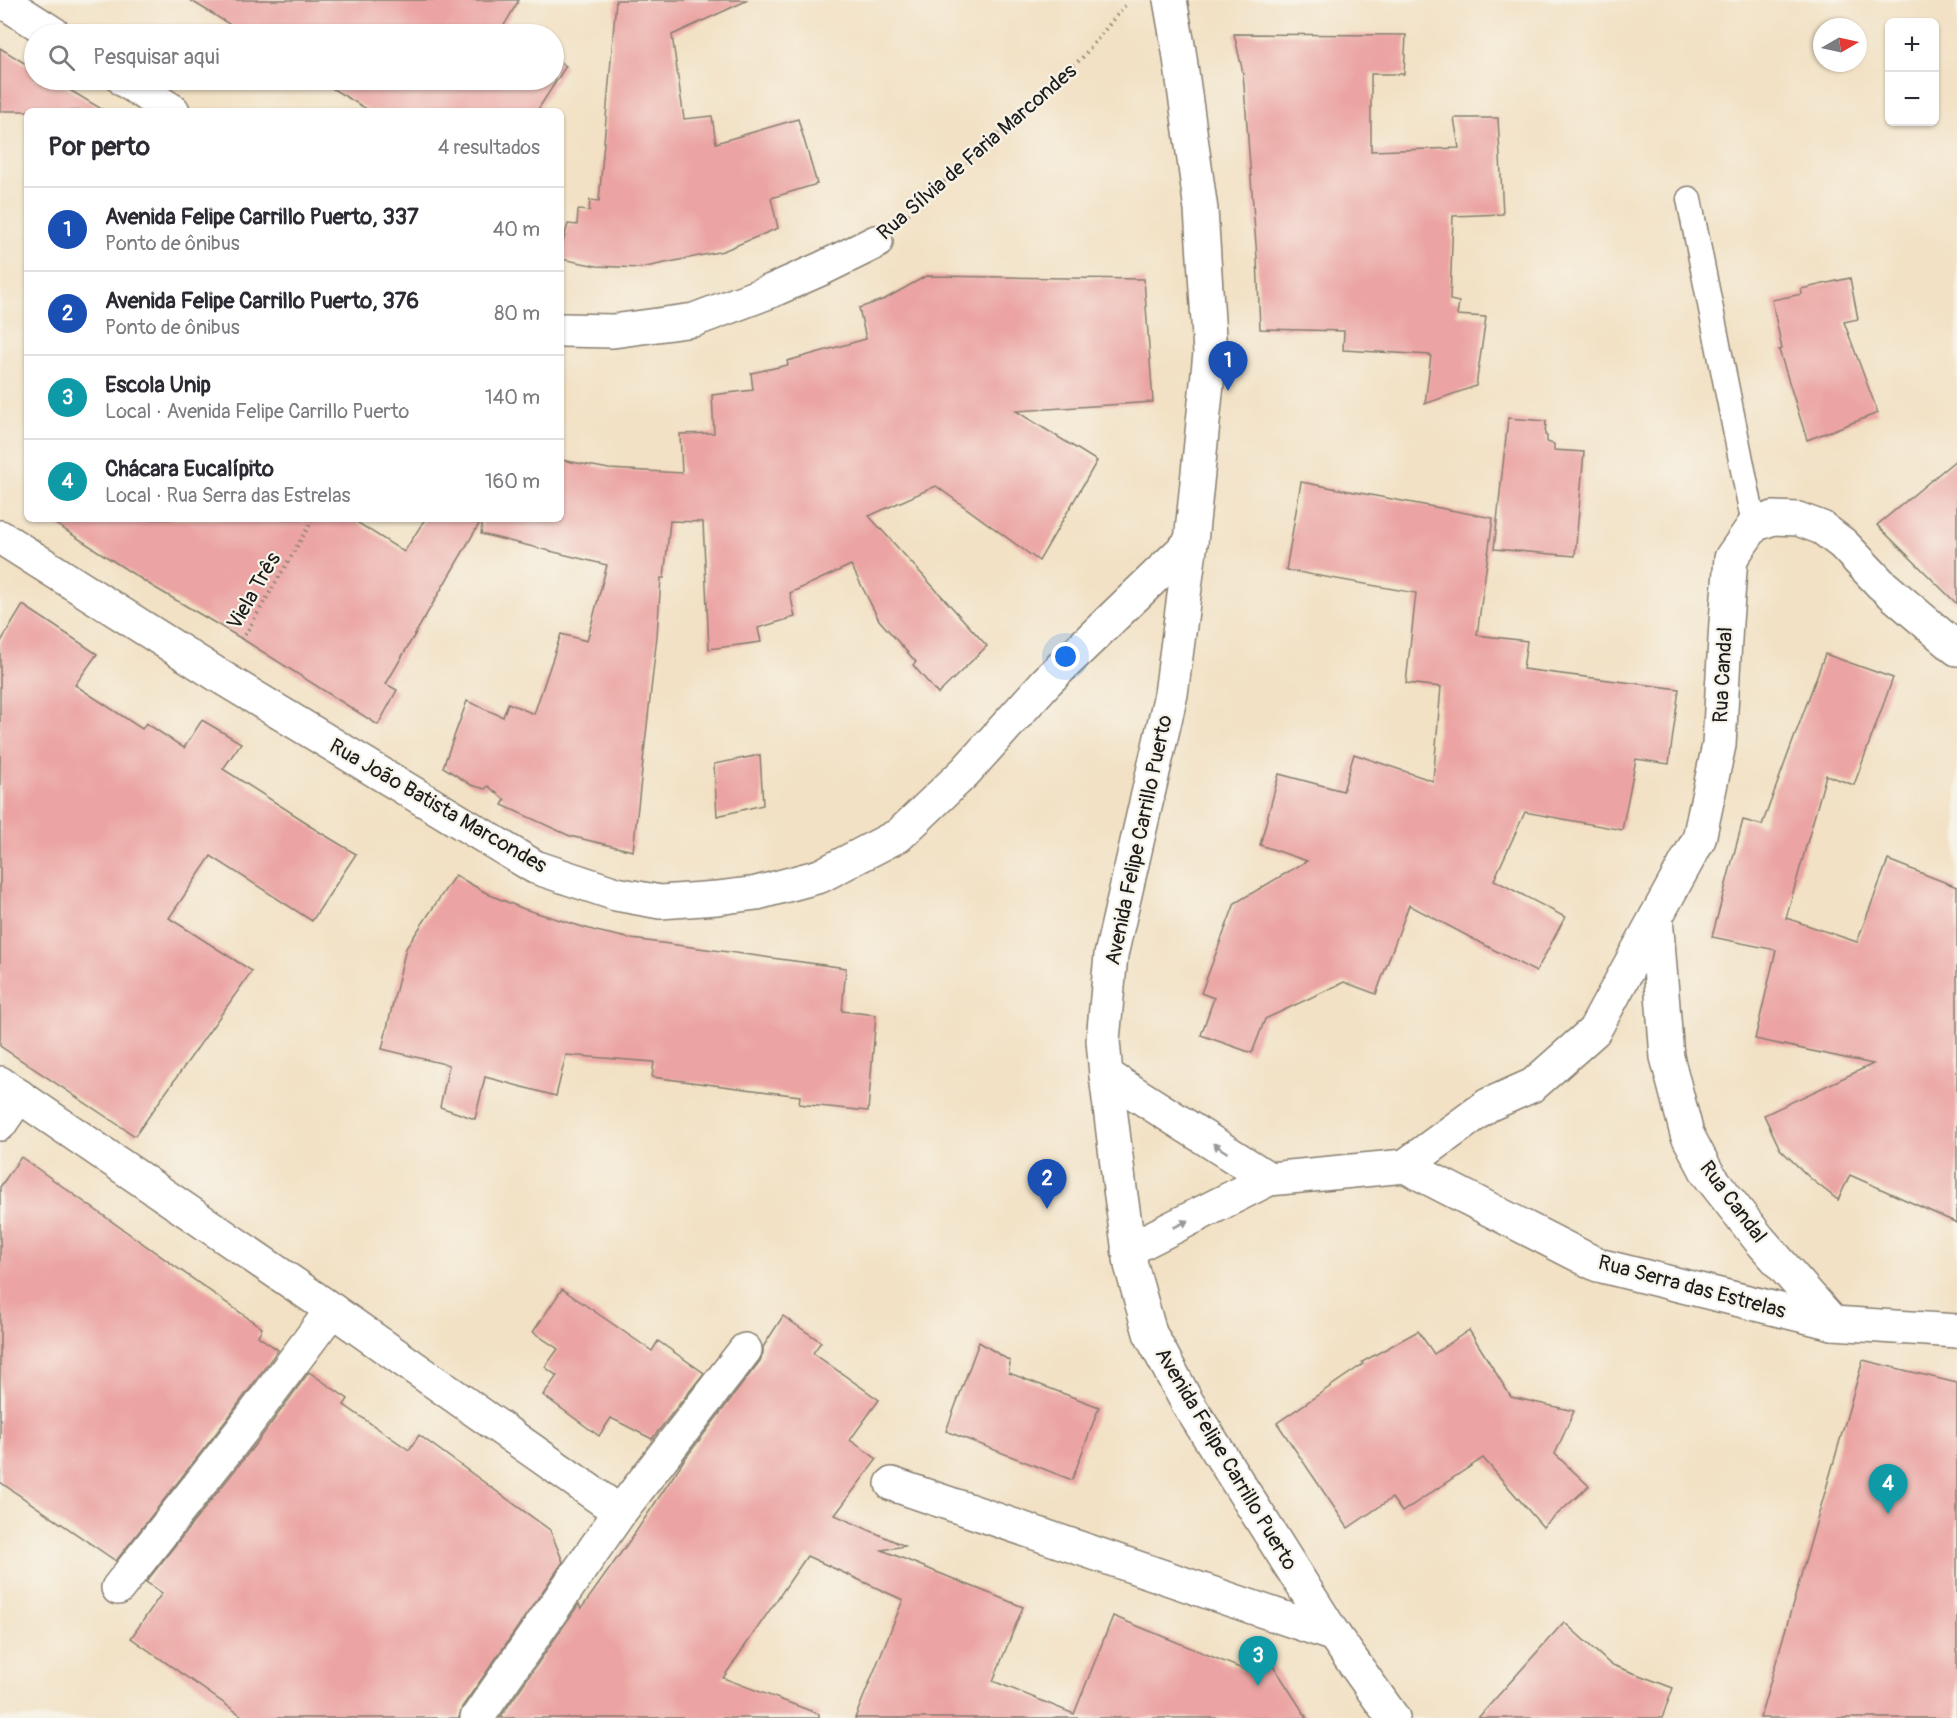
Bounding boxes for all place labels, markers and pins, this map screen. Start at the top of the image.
pin: 1 [1208,342,1248,391]
pin: 2 [1028,1160,1066,1209]
pin: 4 [1868,1464,1908,1514]
pin: 3 [1238,1636,1278,1686]

